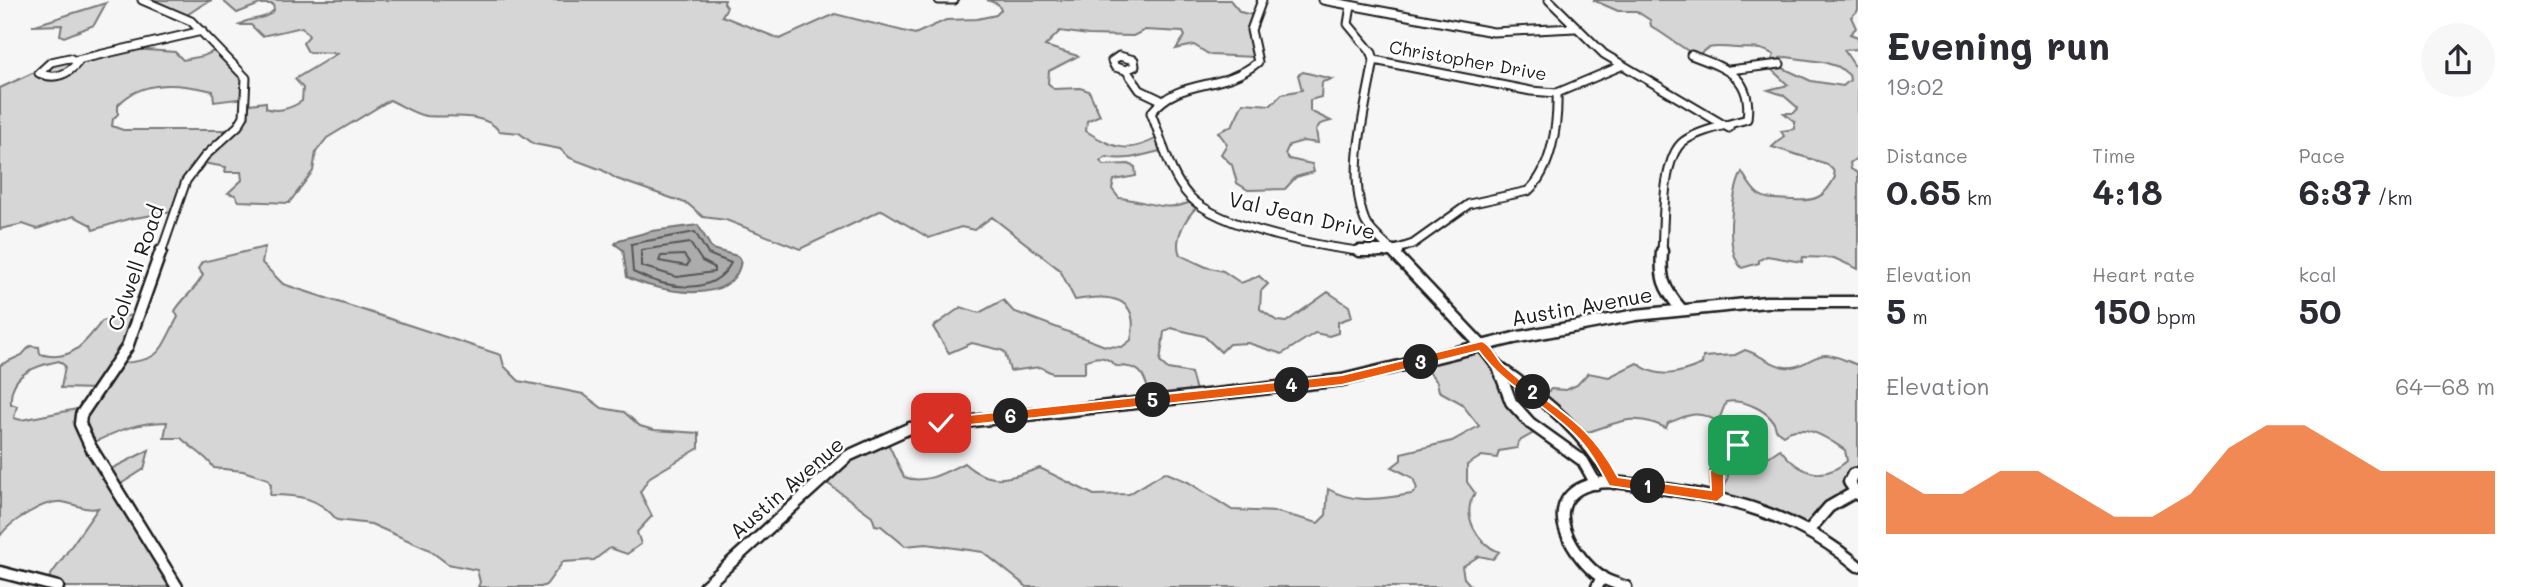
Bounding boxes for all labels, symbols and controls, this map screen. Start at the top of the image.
text: Evening run [1886,20,2110,70]
button: share [2421,23,2495,97]
street label: Christopher Drive [1387,34,1549,86]
text: 19:02 [1886,71,1944,101]
text: Distance [1886,143,1968,168]
text: Time [2092,143,2136,168]
text: Pace [2299,143,2345,168]
text: 0.65 [1886,168,1961,214]
text: 4:18 [2092,168,2163,214]
text: 6:37 [2299,168,2371,214]
street label: Val Jean Drive [1226,185,1378,245]
text: km [1961,185,1992,210]
text: /km [2371,185,2413,210]
street label: Colwell Road [100,201,169,334]
text: Elevation [1886,262,1971,287]
text: Heart rate [2092,262,2195,287]
text: kcal [2299,262,2337,287]
street label: Austin Avenue [1509,280,1654,331]
text: 5 [1886,287,1906,333]
text: 150 [2092,287,2151,333]
text: 50 [2299,287,2342,333]
text: m [1906,304,1928,329]
text: bpm [2151,304,2196,329]
pin: 3 [1404,344,1438,380]
text: 3 [1415,349,1426,374]
pin: 4 [1274,368,1310,402]
text: Elevation [1886,371,1989,401]
text: 64–68 m [2395,371,2495,401]
text: 4 [1285,372,1298,397]
pin: 2 [1516,374,1550,410]
text: 2 [1527,379,1538,404]
pin: 5 [1136,382,1170,418]
text: 5 [1147,387,1158,412]
pin [911,393,971,453]
pin: 6 [993,398,1028,434]
text: 6 [1005,403,1016,428]
icon: check [922,404,960,442]
pin [1708,415,1768,475]
icon: arrive [1719,426,1757,464]
street label: Austin Avenue [723,430,849,544]
pin: 1 [1630,468,1666,504]
text: 1 [1643,473,1652,498]

